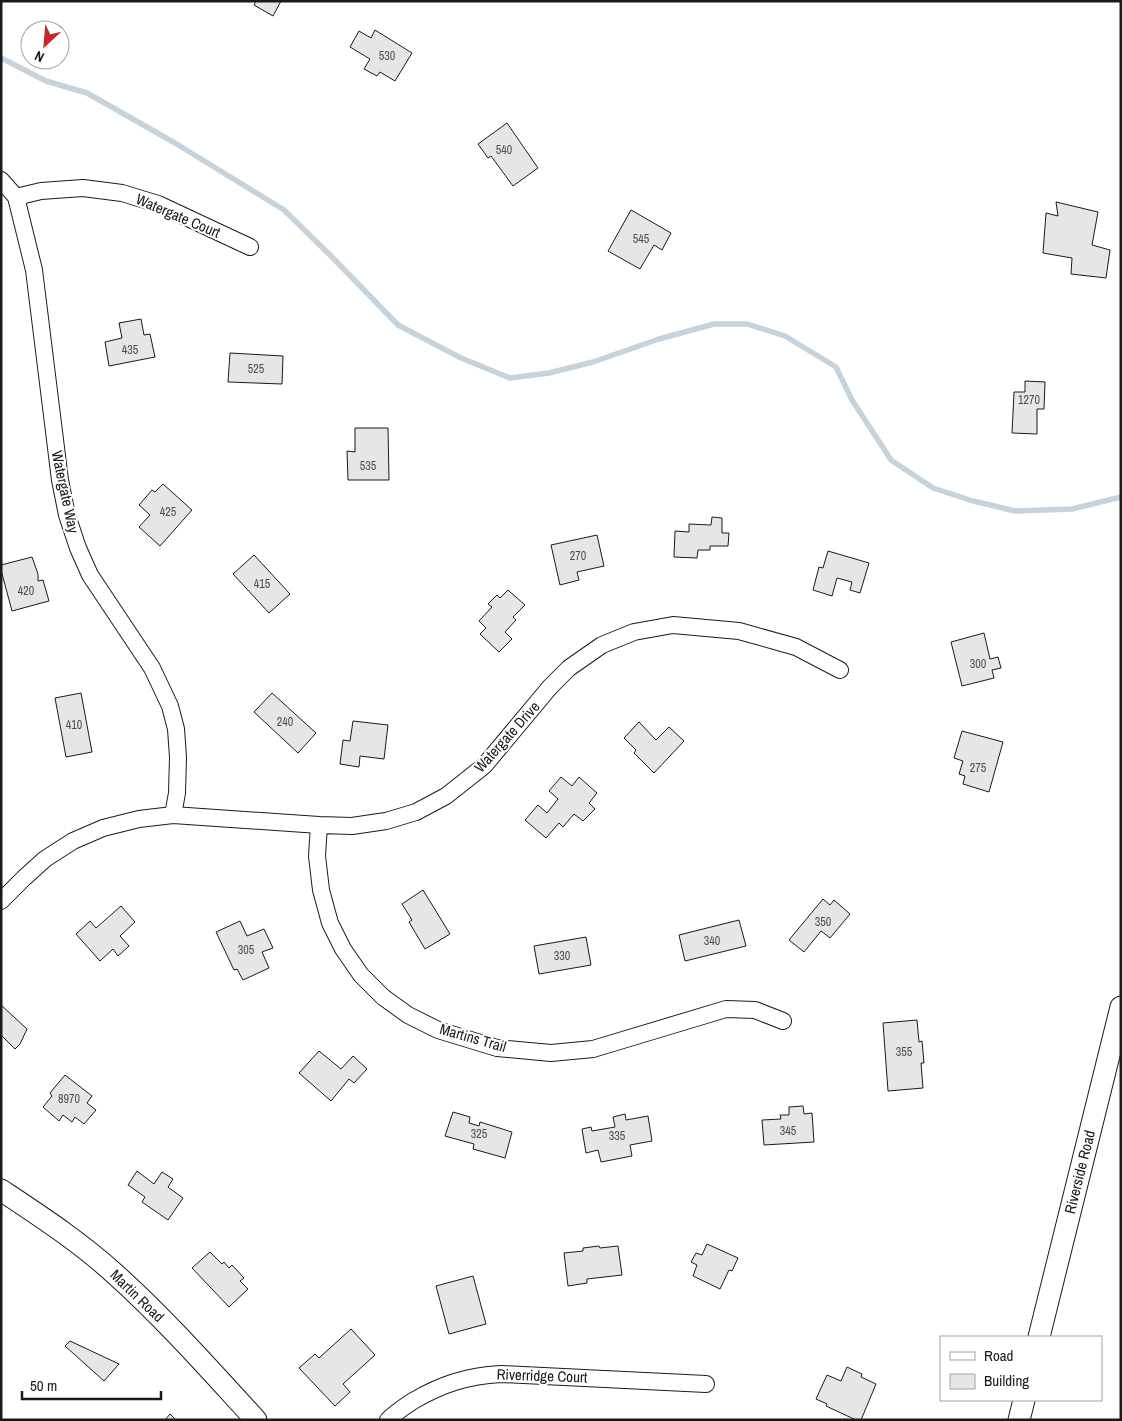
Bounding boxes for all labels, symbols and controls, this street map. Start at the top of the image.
north arrow [20,20,70,70]
text: N [32,47,47,67]
house number: 530 [379,48,395,64]
house number: 540 [496,142,512,158]
street label: Watergate Court [133,188,224,243]
house number: 545 [633,231,650,247]
house number: 435 [122,342,139,358]
house number: 525 [248,361,265,377]
house number: 1270 [1018,392,1040,408]
street label: Watergate Way [46,449,85,536]
house number: 535 [360,458,377,474]
house number: 425 [160,504,177,520]
house number: 270 [570,548,586,564]
house number: 415 [254,576,271,592]
house number: 420 [18,583,34,599]
house number: 300 [970,656,986,672]
street label: Watergate Drive [469,696,544,777]
house number: 240 [277,714,293,730]
house number: 410 [66,717,82,733]
house number: 275 [970,760,987,776]
house number: 350 [815,914,831,930]
house number: 340 [704,933,720,949]
house number: 305 [238,942,255,958]
house number: 330 [554,948,570,964]
street label: Martins Trail [437,1018,509,1057]
house number: 355 [896,1044,913,1060]
house number: 8970 [58,1091,80,1107]
house number: 345 [780,1123,797,1139]
house number: 325 [471,1126,488,1142]
house number: 335 [609,1128,626,1144]
street label: Riverside Road [1059,1128,1100,1216]
street label: Martin Road [106,1265,169,1327]
legend [940,1336,1102,1401]
text: Road [984,1345,1013,1366]
street label: Riverridge Court [496,1363,588,1388]
scale bar [22,1368,161,1400]
text: Building [984,1370,1029,1391]
text: 50 m [30,1375,57,1396]

